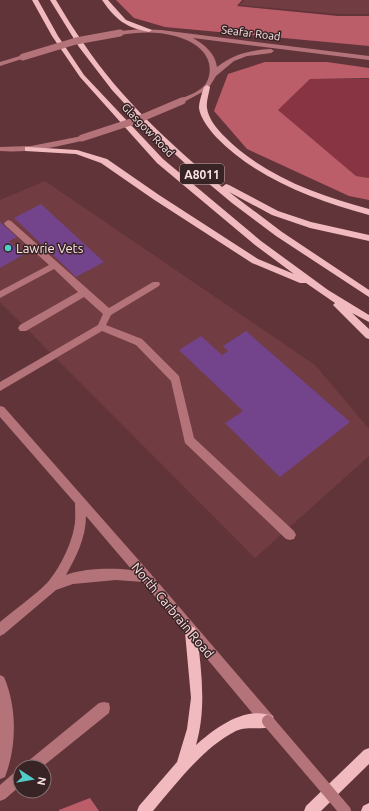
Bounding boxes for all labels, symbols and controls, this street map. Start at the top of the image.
street label: Seafar Road [221,23,281,43]
street label: Glasgow Road [119,101,177,159]
road number: A8011 [180,164,224,184]
place label: Lawrie Vets [16,241,84,255]
marker: Lawrie Vets [3,243,13,253]
street label: North Carbrain Road [129,560,217,660]
north arrow [12,759,52,799]
text: N [35,776,49,786]

